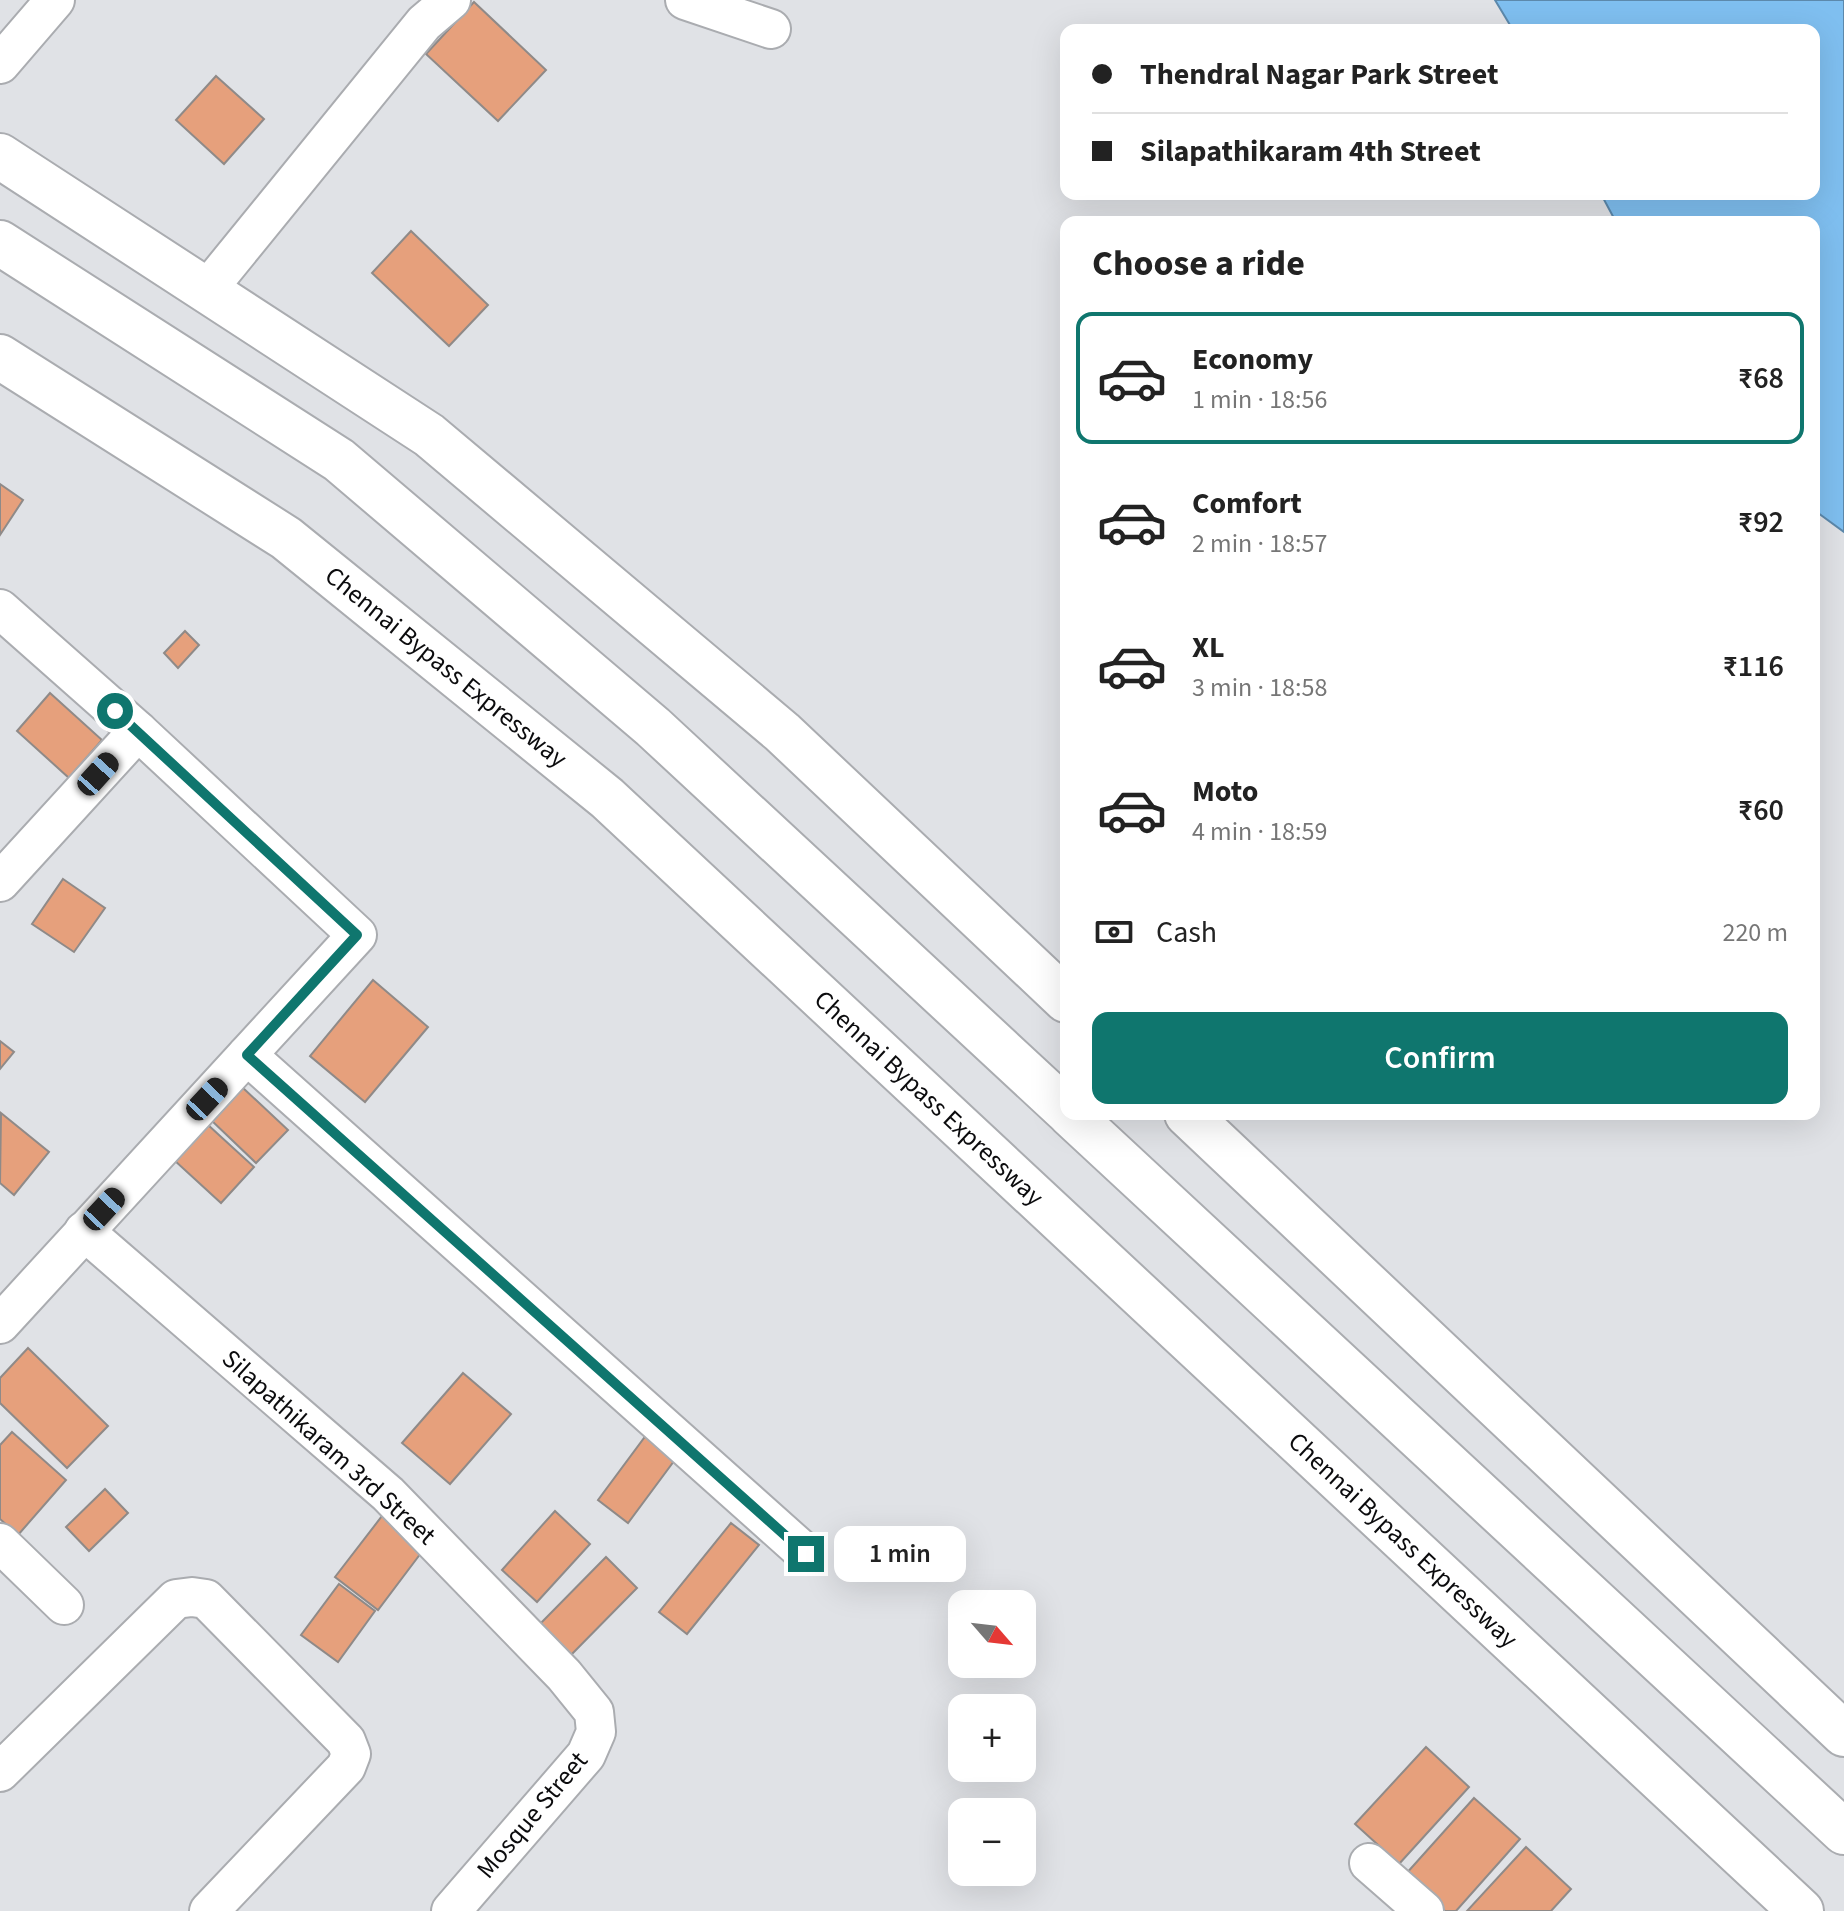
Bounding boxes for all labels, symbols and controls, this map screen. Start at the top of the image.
text: Thendral Nagar Park Street [1140,53,1498,96]
text: Silapathikaram 4th Street [1140,130,1481,173]
text: Choose a ride [1092,238,1305,289]
text: Economy [1192,338,1313,381]
icon: car [1096,342,1168,414]
text: ₹68 [1738,357,1784,400]
text: 1 min · 18:56 [1192,381,1327,418]
text: Comfort [1192,482,1302,525]
icon: car [1096,486,1168,558]
text: ₹92 [1738,501,1784,544]
text: 2 min · 18:57 [1192,525,1327,562]
street label: Chennai Bypass Expressway [317,557,575,777]
text: XL [1192,626,1225,669]
icon: car [1096,630,1168,702]
text: ₹116 [1722,645,1784,688]
text: 3 min · 18:58 [1192,669,1327,706]
route start [97,693,133,729]
car [73,748,123,800]
text: Moto [1192,770,1258,813]
icon: car [1096,774,1168,846]
text: ₹60 [1738,789,1784,832]
text: 4 min · 18:59 [1192,813,1327,850]
icon: cash [1092,910,1136,954]
text: Cash [1156,911,1217,954]
text: 220 m [1722,914,1788,951]
street label: Chennai Bypass Expressway [806,981,1052,1215]
button: Confirm [1092,1012,1788,1104]
car [182,1073,232,1125]
car [79,1183,129,1235]
street label: Silapathikaram 3rd Street [214,1341,444,1553]
street label: Chennai Bypass Expressway [1280,1423,1526,1657]
callout: 1 min [834,1526,966,1582]
text: 1 min [869,1535,931,1572]
route end [788,1536,824,1572]
north arrow [948,1590,1036,1678]
map controls [948,1590,1036,1886]
button: + [948,1694,1036,1782]
street label: Mosque Street [468,1743,596,1887]
button: − [948,1798,1036,1886]

